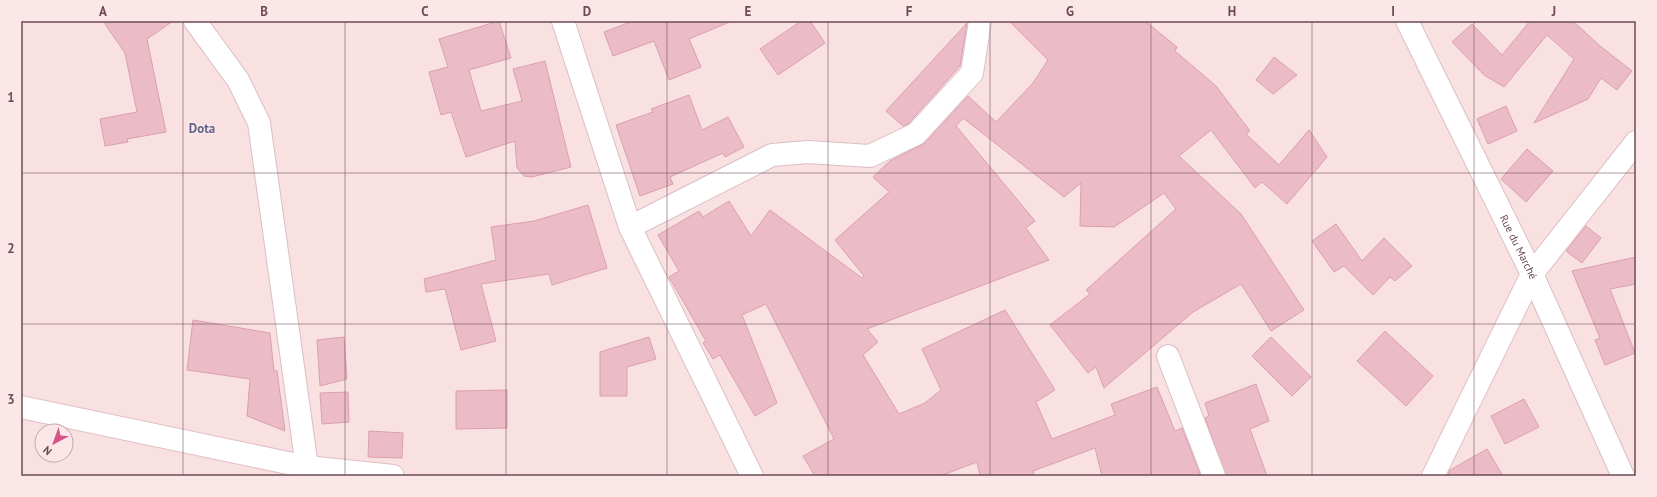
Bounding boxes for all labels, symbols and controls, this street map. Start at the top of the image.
text: A [99,3,107,20]
text: B [260,3,268,20]
text: C [421,3,429,20]
text: D [583,3,591,20]
text: E [745,3,752,20]
text: F [906,3,913,20]
text: G [1066,3,1074,20]
text: H [1228,3,1236,20]
text: I [1391,3,1395,20]
text: J [1551,3,1556,20]
text: 1 [7,89,15,106]
district label: Dota [189,120,215,137]
street label: Rue du Marché [1497,212,1541,282]
text: 2 [7,240,15,257]
text: 3 [7,391,15,408]
north arrow [34,423,74,463]
text: N [40,443,55,458]

